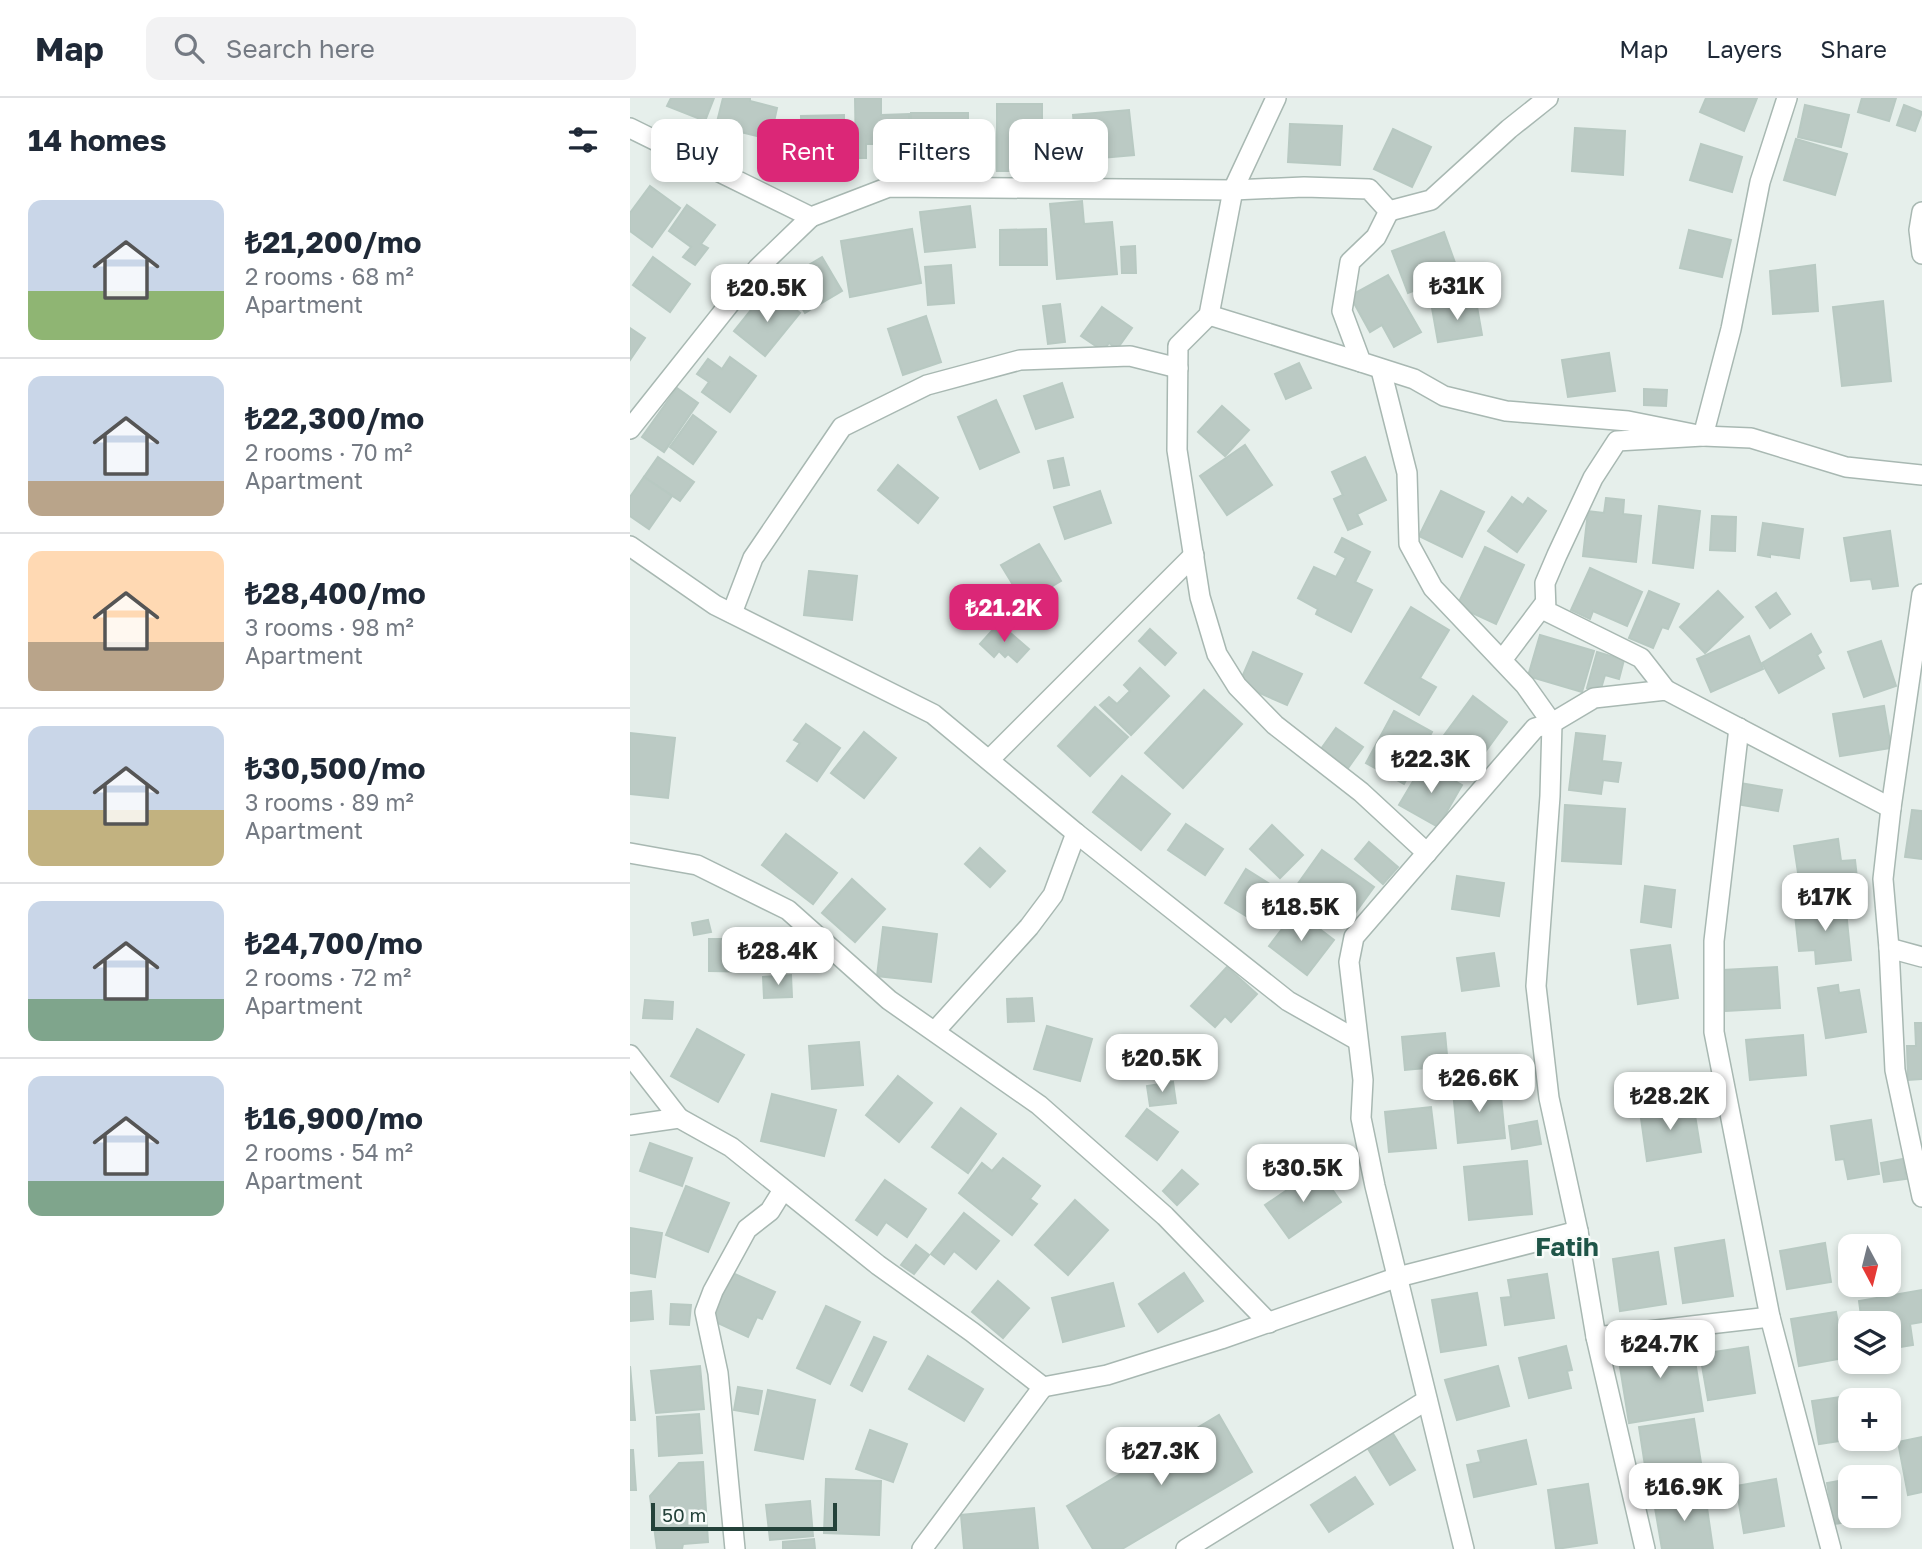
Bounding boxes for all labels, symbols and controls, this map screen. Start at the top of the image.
search box [146,17,636,80]
text: Map [35,29,104,68]
icon: search [170,29,208,67]
text: Search here [226,33,375,64]
text: Map [1619,34,1668,63]
text: Layers [1706,34,1782,63]
text: Share [1820,34,1887,63]
chip: Buy [651,119,743,182]
chip: Rent [757,119,859,182]
chip: Filters [873,119,995,182]
chip: New [1009,119,1108,182]
icon: filters [564,121,602,159]
text: 14 homes [28,122,167,158]
text: ₺21,200/mo [245,224,421,260]
icon: home [84,228,168,312]
text: 2 rooms · 68 m² [245,262,414,290]
pin: ₺31K [1416,262,1498,322]
pin: ₺20.5K [710,264,824,324]
text: ₺31K [1429,271,1485,299]
text: ₺20.5K [727,273,807,301]
text: Apartment [245,290,363,318]
text: ₺22,300/mo [245,400,424,436]
icon: home [84,404,168,488]
text: 2 rooms · 70 m² [245,438,412,466]
text: Apartment [245,466,363,494]
text: ₺28,400/mo [245,575,426,611]
icon: home [84,579,168,663]
pin: ₺21.2K [947,584,1061,644]
text: ₺21.2K [965,593,1043,621]
text: 3 rooms · 98 m² [245,613,414,641]
text: Apartment [245,641,363,669]
pin: ₺22.3K [1374,736,1488,795]
text: ₺22.3K [1391,744,1471,772]
text: ₺30,500/mo [245,750,426,786]
icon: home [84,754,168,838]
text: 3 rooms · 89 m² [245,788,414,816]
text: Apartment [245,816,363,844]
pin: ₺17K [1784,874,1866,933]
text: ₺17K [1798,882,1852,910]
pin: ₺18.5K [1244,884,1358,943]
text: ₺18.5K [1262,892,1340,920]
text: ₺24,700/mo [245,925,423,961]
pin: ₺28.4K [721,928,835,987]
icon: home [84,929,168,1013]
text: ₺28.4K [738,936,818,964]
text: 2 rooms · 72 m² [245,963,411,991]
text: Apartment [245,991,363,1019]
pin: ₺20.5K [1105,1034,1219,1094]
text: ₺20.5K [1122,1043,1202,1071]
pin: ₺26.6K [1422,1054,1536,1114]
text: ₺26.6K [1439,1063,1519,1091]
pin: ₺28.2K [1613,1072,1727,1132]
text: ₺28.2K [1630,1081,1710,1109]
text: ₺16,900/mo [245,1100,423,1136]
icon: home [84,1104,168,1188]
text: 2 rooms · 54 m² [245,1138,413,1166]
pin: ₺30.5K [1246,1144,1360,1204]
text: ₺30.5K [1263,1153,1343,1181]
text: Apartment [245,1166,363,1194]
district label: Fatih [1535,1231,1599,1262]
north arrow [1838,1234,1900,1297]
map controls [1838,1234,1901,1528]
button: layers [1838,1311,1901,1374]
pin: ₺24.7K [1603,1320,1717,1380]
text: ₺24.7K [1621,1329,1699,1357]
button: + [1838,1388,1901,1451]
pin: ₺27.3K [1104,1428,1218,1487]
text: ₺27.3K [1122,1436,1200,1464]
pin: ₺16.9K [1627,1464,1741,1523]
button: − [1838,1465,1901,1528]
text: ₺16.9K [1645,1472,1723,1500]
scale bar [651,1500,836,1532]
text: 50 m [662,1503,706,1526]

